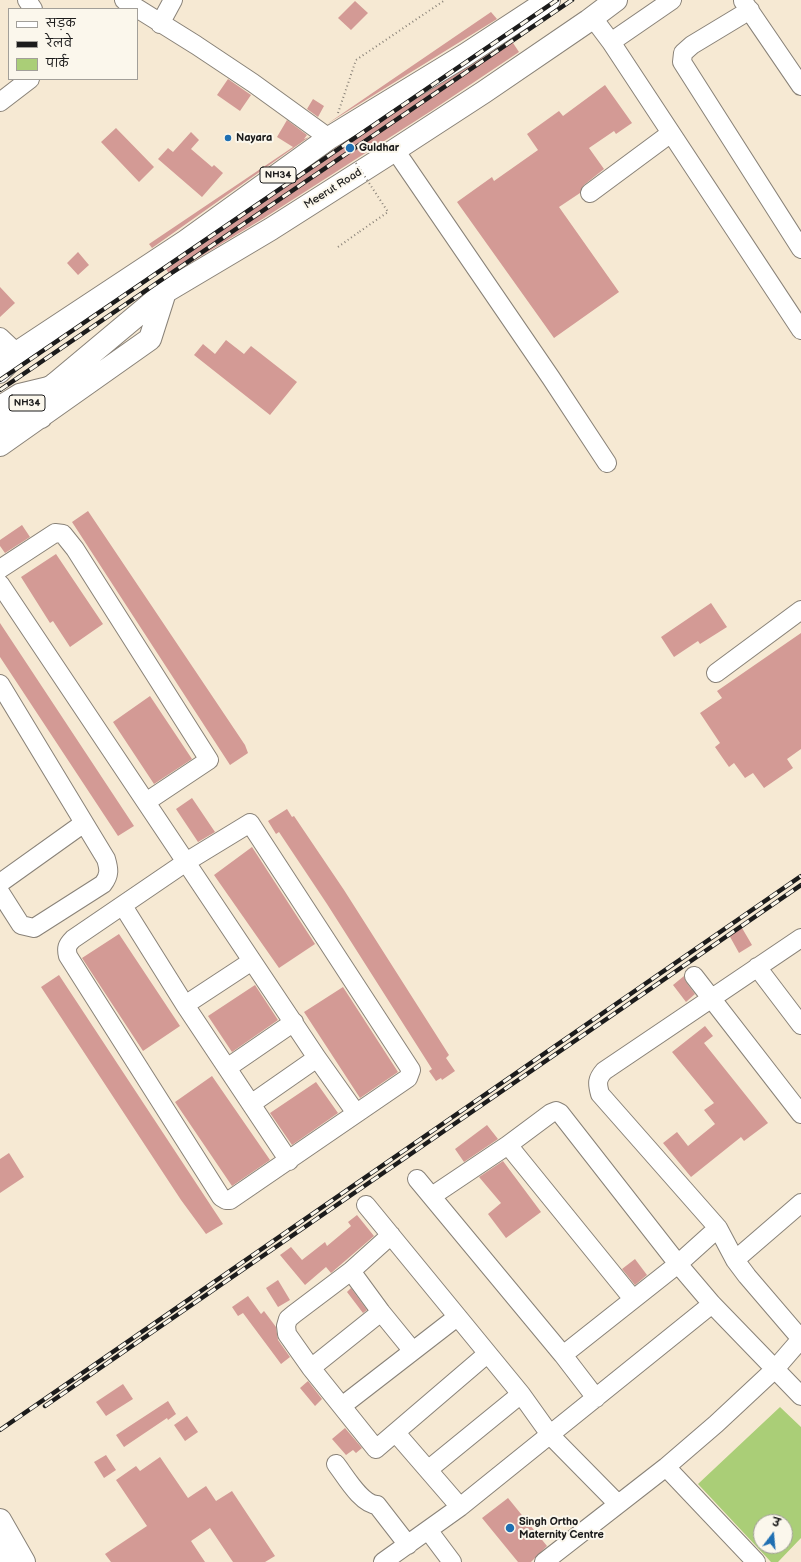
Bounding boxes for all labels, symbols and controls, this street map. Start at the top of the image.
legend [8,8,138,80]
text: सड़क [46,16,76,31]
text: रेलवे [46,36,72,51]
text: पार्क [46,56,69,71]
place label: Nayara [236,131,272,145]
marker: Nayara [223,133,233,143]
place label: Guldhar [359,141,399,155]
marker: Guldhar [344,142,356,154]
street label: Meerut Road [302,166,364,212]
road number: NH34 [260,167,296,183]
road number: NH34 [9,395,45,411]
north arrow [753,1514,793,1554]
place label: Singh Ortho Maternity Centre [519,1515,604,1541]
text: उ [771,1516,781,1530]
marker: Singh Ortho Maternity Centre [504,1522,516,1534]

